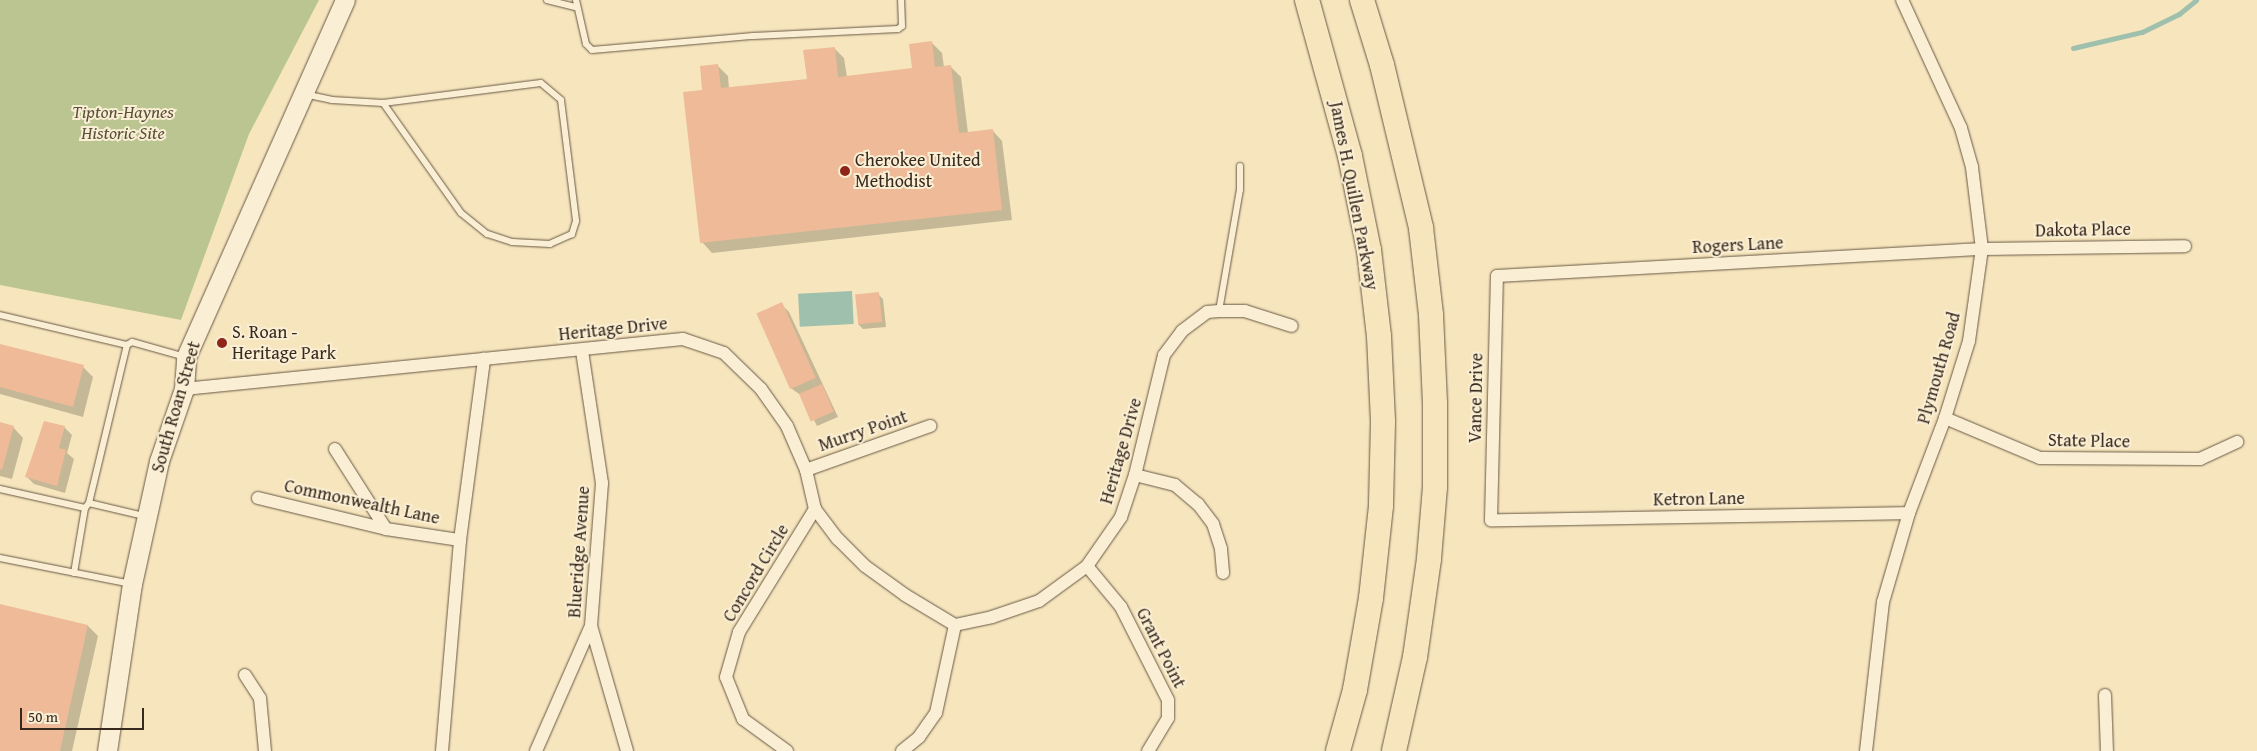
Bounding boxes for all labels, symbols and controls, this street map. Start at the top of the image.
street label: James H. Quillen Parkway [1325,100,1383,292]
park label: Tipton-Haynes Historic Site [72,102,174,144]
place label: Cherokee United Methodist [855,150,981,192]
marker: Cherokee United Methodist [839,165,851,177]
street label: Dakota Place [2035,218,2131,242]
street label: Rogers Lane [1692,232,1784,258]
street label: Plymouth Road [1913,310,1965,426]
street label: Heritage Drive [557,313,669,345]
place label: S. Roan - Heritage Park [232,322,336,364]
marker: S. Roan - Heritage Park [216,337,228,349]
street label: South Roan Street [147,339,205,475]
street label: Vance Drive [1464,353,1488,443]
street label: Heritage Drive [1096,395,1146,507]
street label: Murry Point [816,406,910,456]
street label: State Place [2048,429,2130,453]
street label: Commonwealth Lane [282,475,442,529]
street label: Blueridge Avenue [564,485,594,619]
street label: Ketron Lane [1653,487,1745,511]
street label: Concord Circle [718,520,794,626]
street label: Grant Point [1132,604,1190,692]
scale bar [22,698,146,730]
text: 50 m [28,706,58,727]

